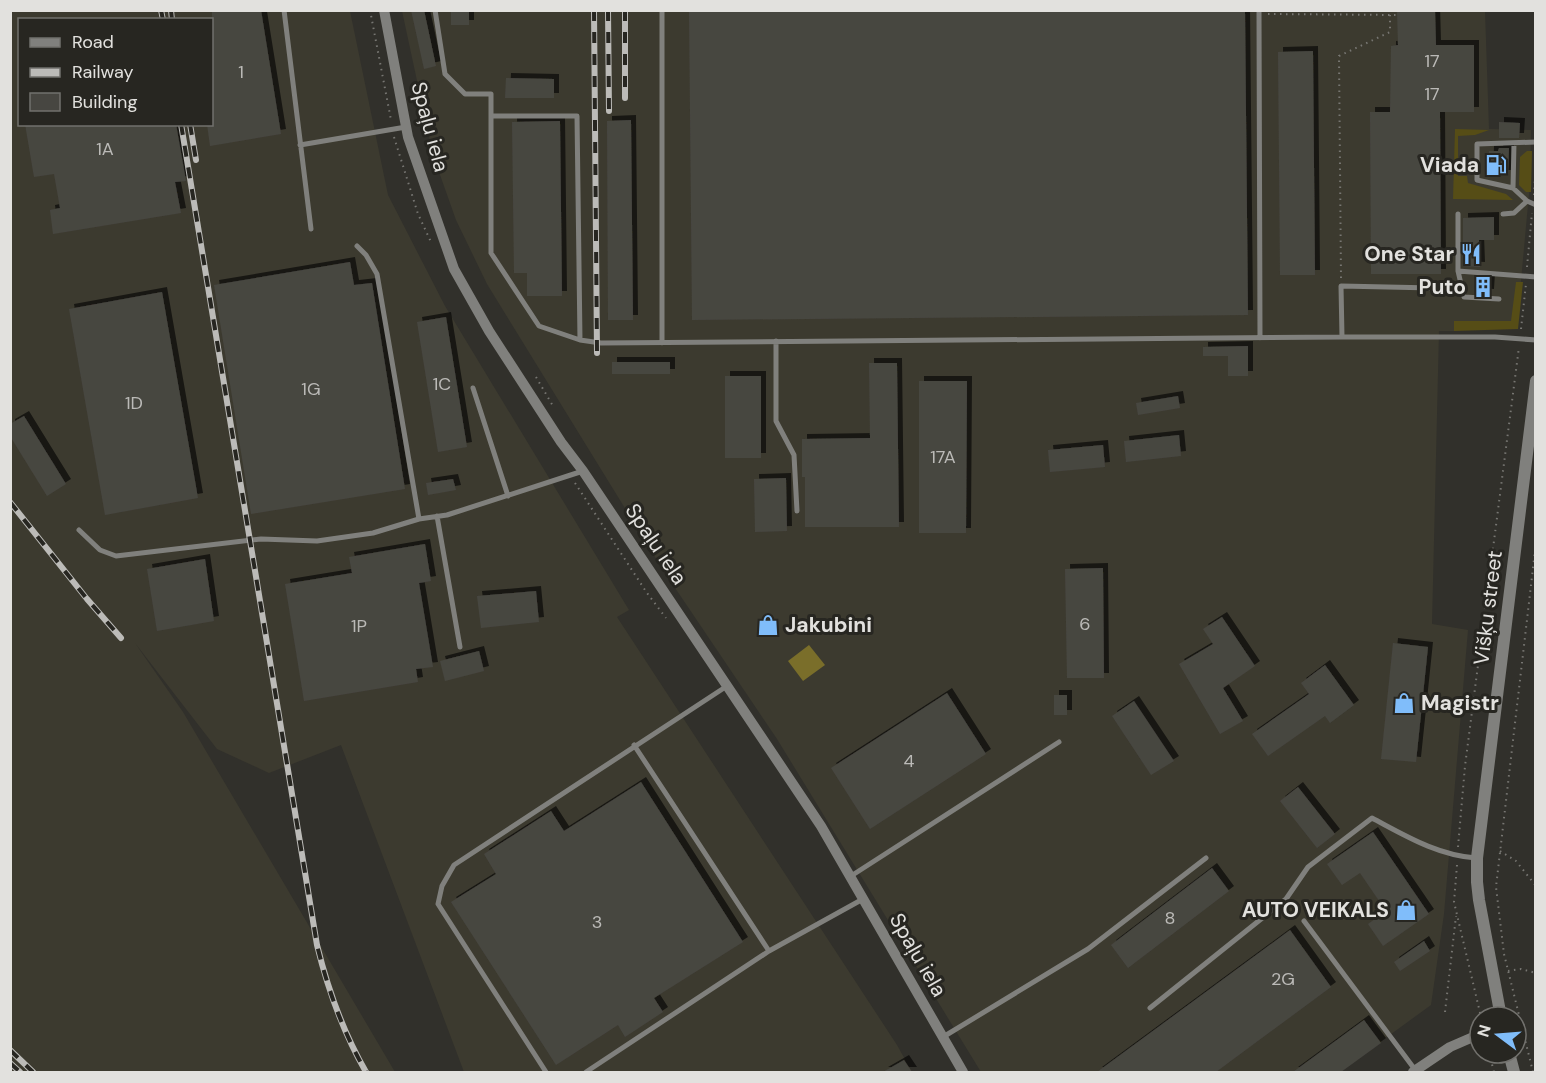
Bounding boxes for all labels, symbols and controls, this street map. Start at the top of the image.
legend [18,18,213,126]
text: Road [72,30,114,54]
house number: 17 [1424,49,1440,73]
text: Railway [72,60,134,84]
house number: 1 [238,60,244,84]
street label: Spaļu iela [405,79,455,175]
house number: 17 [1424,82,1440,106]
text: Building [72,90,137,114]
house number: 1A [96,137,114,161]
place label: Viada [1420,151,1479,179]
fuel station icon: Viada [1484,153,1508,177]
place label: One Star [1364,240,1454,268]
restaurant icon: One Star [1459,242,1483,266]
place label: Puto [1419,273,1466,301]
building icon: Puto [1471,275,1495,299]
house number: 1C [433,372,451,396]
house number: 1G [301,377,321,401]
house number: 1D [125,391,143,415]
house number: 17A [930,445,956,469]
street label: Spaļu iela [619,498,693,590]
street label: Višķu street [1467,549,1509,667]
place label: Jakubini [785,611,872,639]
house number: 6 [1079,612,1091,636]
shop icon: Jakubini [756,613,780,637]
house number: 1P [351,614,367,638]
place label: Magistr [1421,689,1499,717]
shop icon: Magistr [1392,691,1416,715]
house number: 4 [904,749,915,773]
place label: AUTO VEIKALS [1242,896,1389,924]
shop icon: AUTO VEIKALS [1394,898,1418,922]
house number: 8 [1165,906,1175,930]
street label: Spaļu iela [883,908,953,1002]
house number: 3 [592,910,602,934]
house number: 2G [1271,967,1295,991]
north arrow [1468,1005,1528,1065]
text: N [1472,1022,1496,1040]

